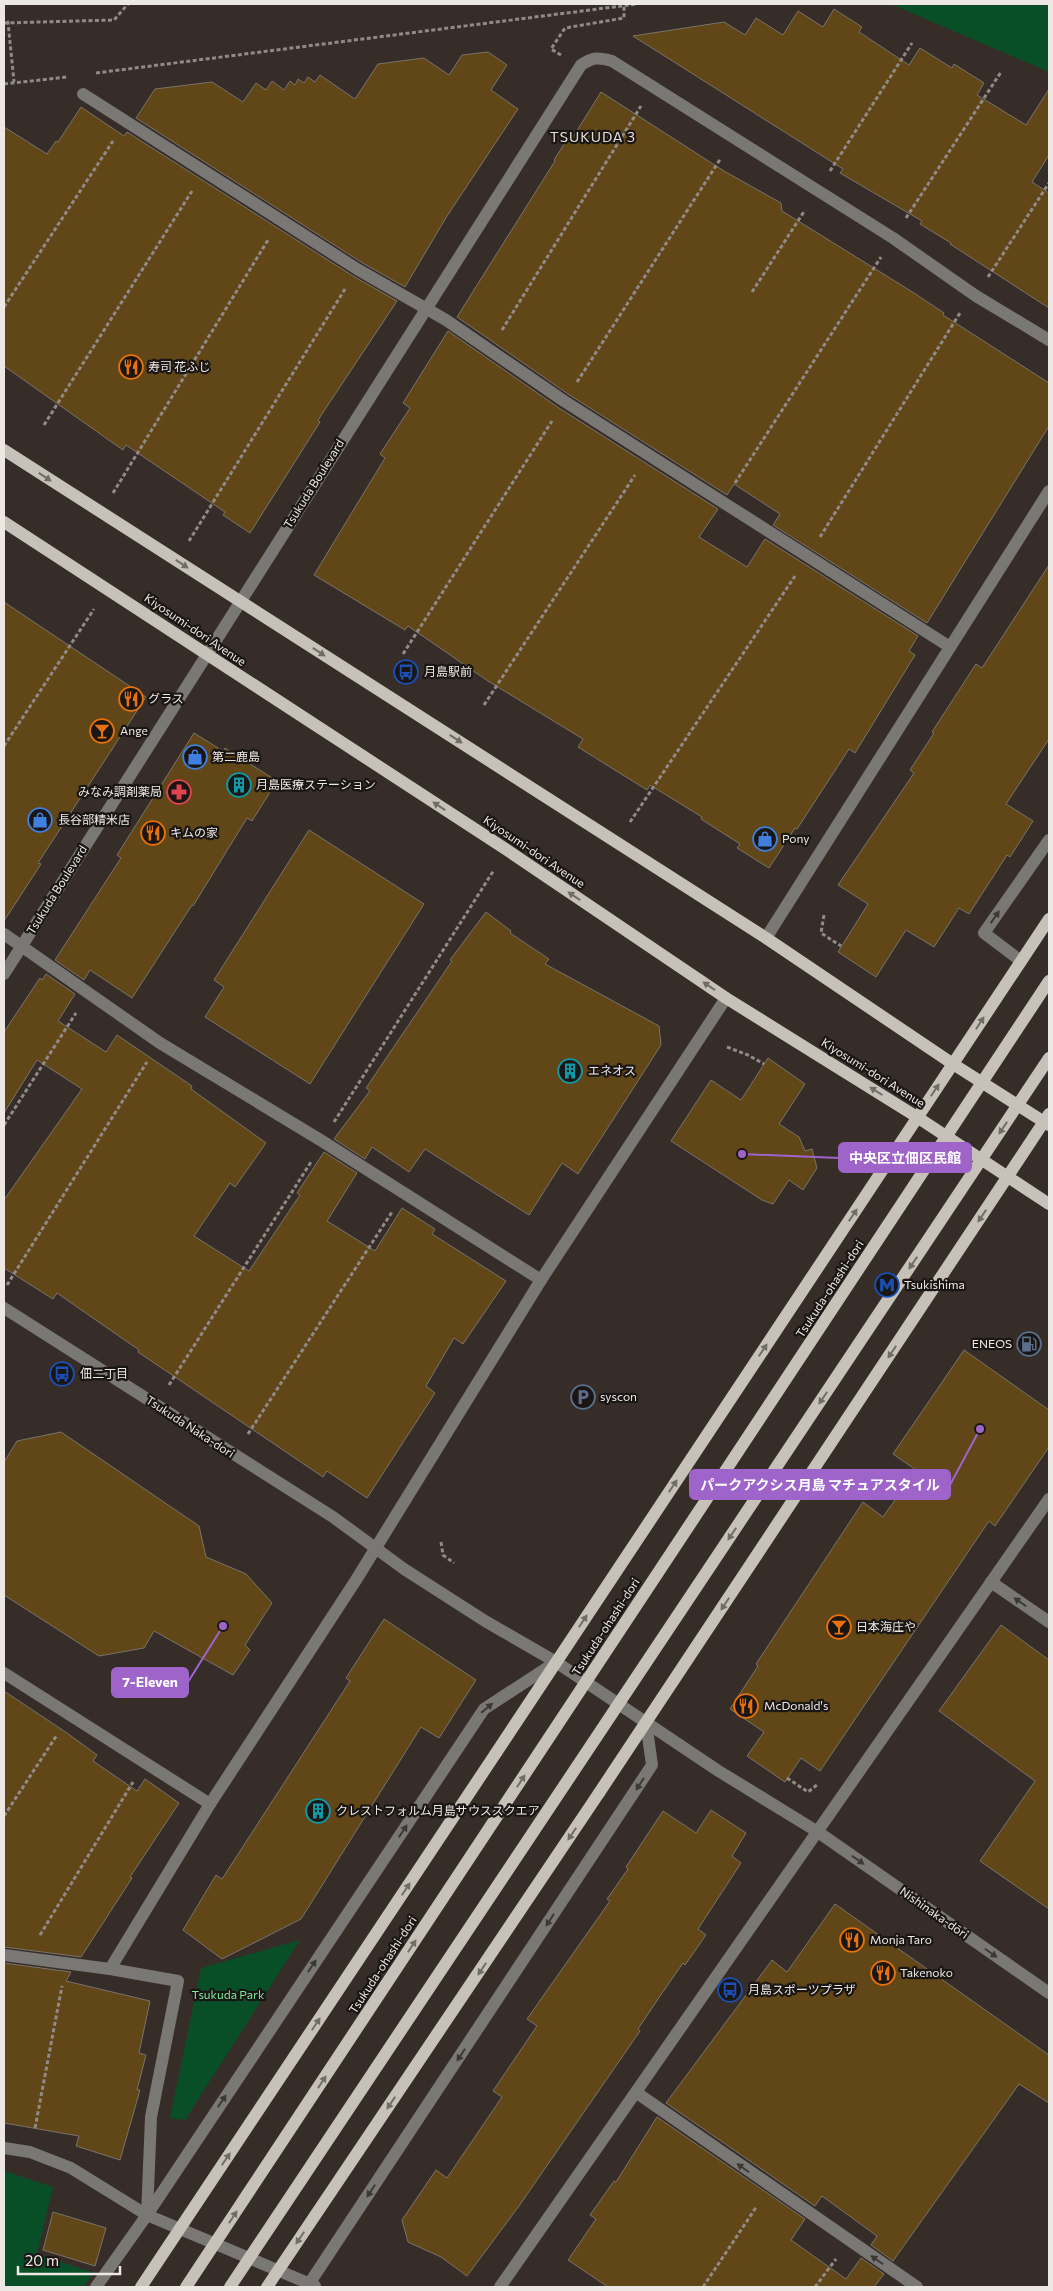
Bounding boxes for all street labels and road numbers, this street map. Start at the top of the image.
street label: Tsukuda Boulevard [280,436,346,531]
street label: Kiyosumi-dori Avenue [142,590,249,668]
street label: Kiyosumi-dori Avenue [481,812,588,890]
street label: Tsukuda Boulevard [23,842,89,937]
street label: Kiyosumi-dori Avenue [819,1035,928,1110]
street label: Tsukuda-ohashi-dori [792,1237,866,1340]
street label: Tsukuda Naka-dori [144,1392,237,1460]
street label: Tsukuda-ohashi-dori [568,1575,642,1678]
street label: Nishinaka-dōri [898,1883,972,1941]
street label: Tsukuda-ohashi-dori [345,1913,419,2016]

